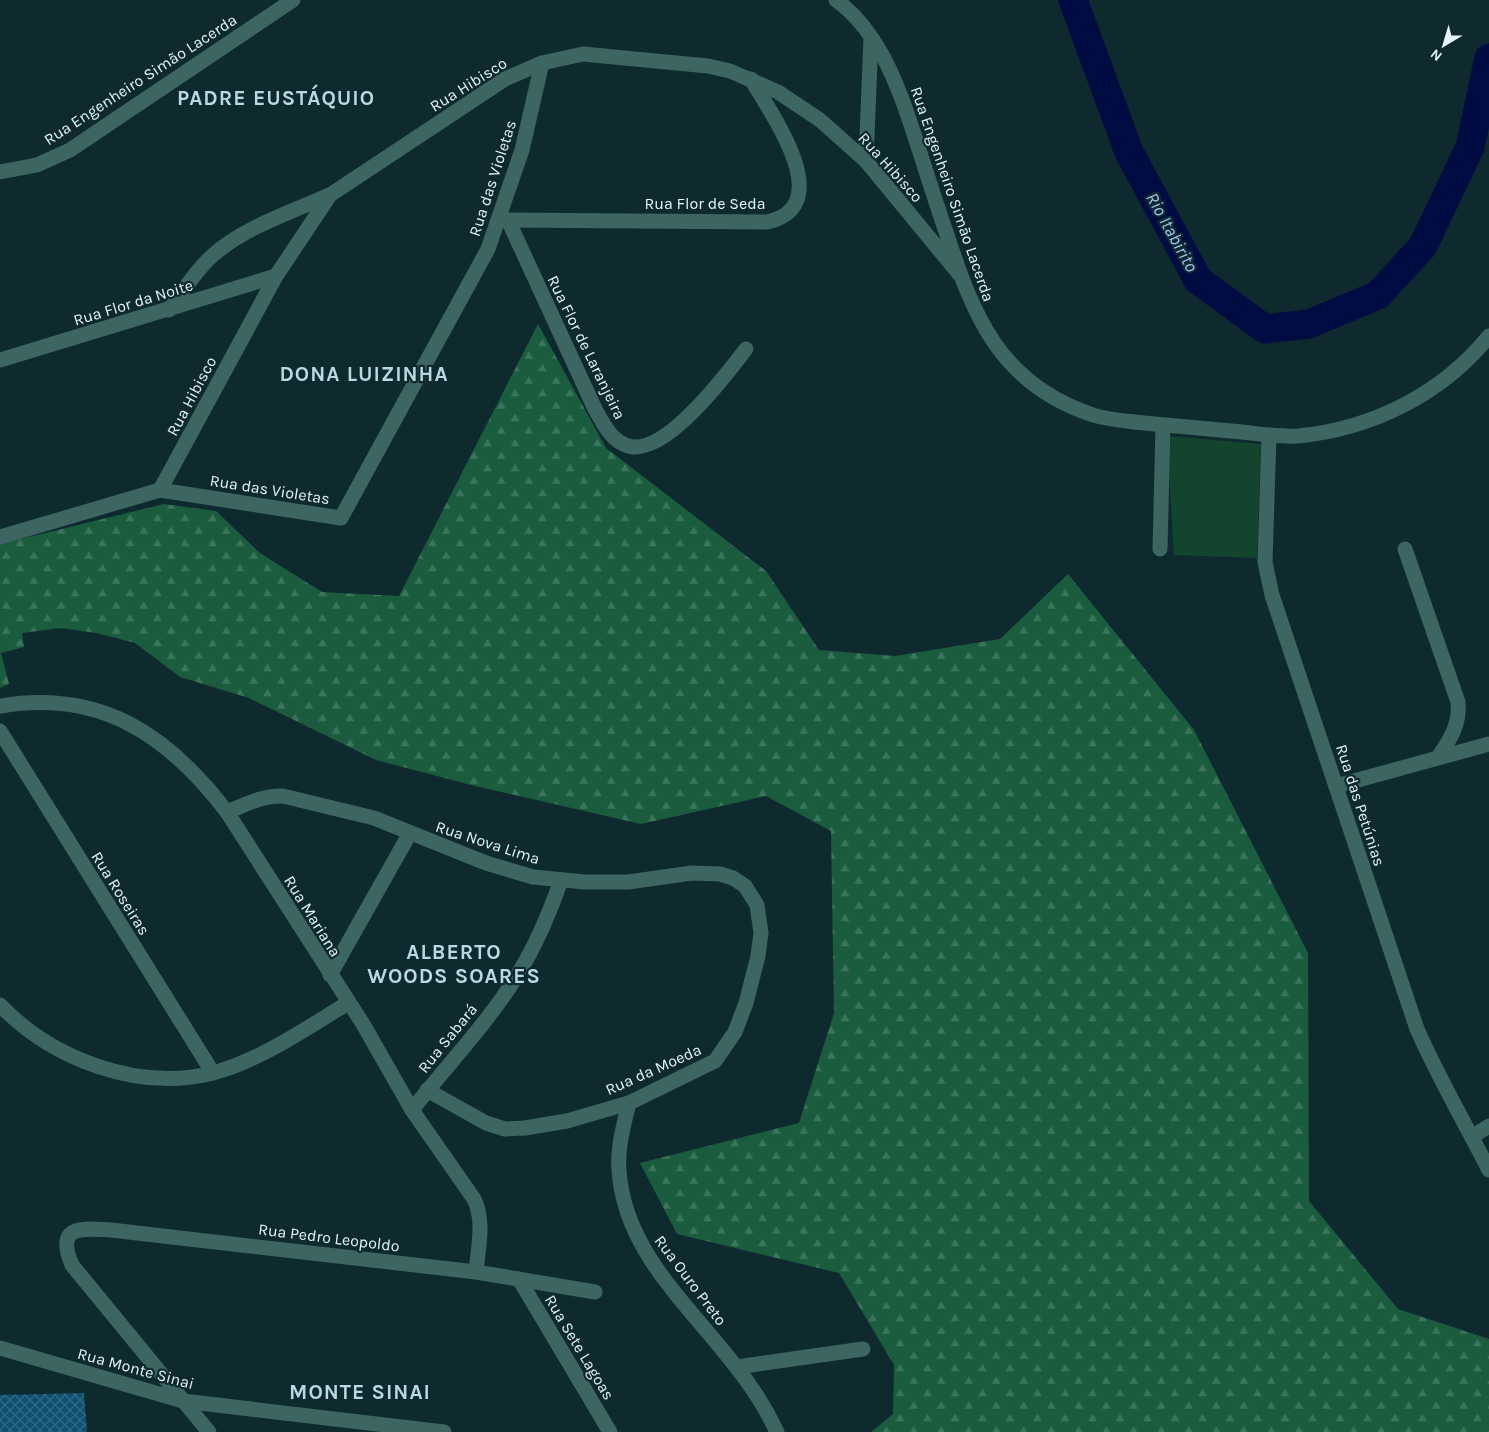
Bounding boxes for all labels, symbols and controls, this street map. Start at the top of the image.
street label: Rua Engenheiro Simão Lacerda [40,10,240,149]
north arrow [1419,20,1469,70]
text: N [1427,45,1445,65]
street label: Rua Hibisco [426,53,510,116]
district label: PADRE EUSTÁQUIO [177,84,375,110]
street label: Rua Engenheiro Simão Lacerda [907,84,998,304]
street label: Rua das Violetas [465,118,520,239]
street label: Rua Hibisco [854,129,927,206]
water label: Rio Itabirito [1141,188,1203,276]
street label: Rua Flor de Seda [645,194,765,213]
street label: Rua Flor de Laranjeira [543,272,630,422]
street label: Rua Flor da Noite [71,275,195,330]
street label: Rua Hibisco [163,353,220,439]
district label: DONA LUIZINHA [279,362,449,386]
street label: Rua das Violetas [209,471,331,508]
street label: Rua das Petúnias [1332,742,1389,868]
street label: Rua Nova Lima [433,817,542,868]
street label: Rua Roseiras [87,848,154,939]
street label: Rua Mariana [280,872,345,960]
district label: ALBERTO WOODS SOARES [367,940,541,988]
street label: Rua Sabará [414,1000,481,1077]
street label: Rua da Moeda [602,1040,704,1099]
street label: Rua Pedro Leopoldo [257,1219,401,1256]
street label: Rua Ouro Preto [650,1231,731,1329]
street label: Rua Sete Lagoas [541,1291,618,1403]
street label: Rua Monte Sinai [76,1344,196,1393]
district label: MONTE SINAI [289,1380,431,1404]

